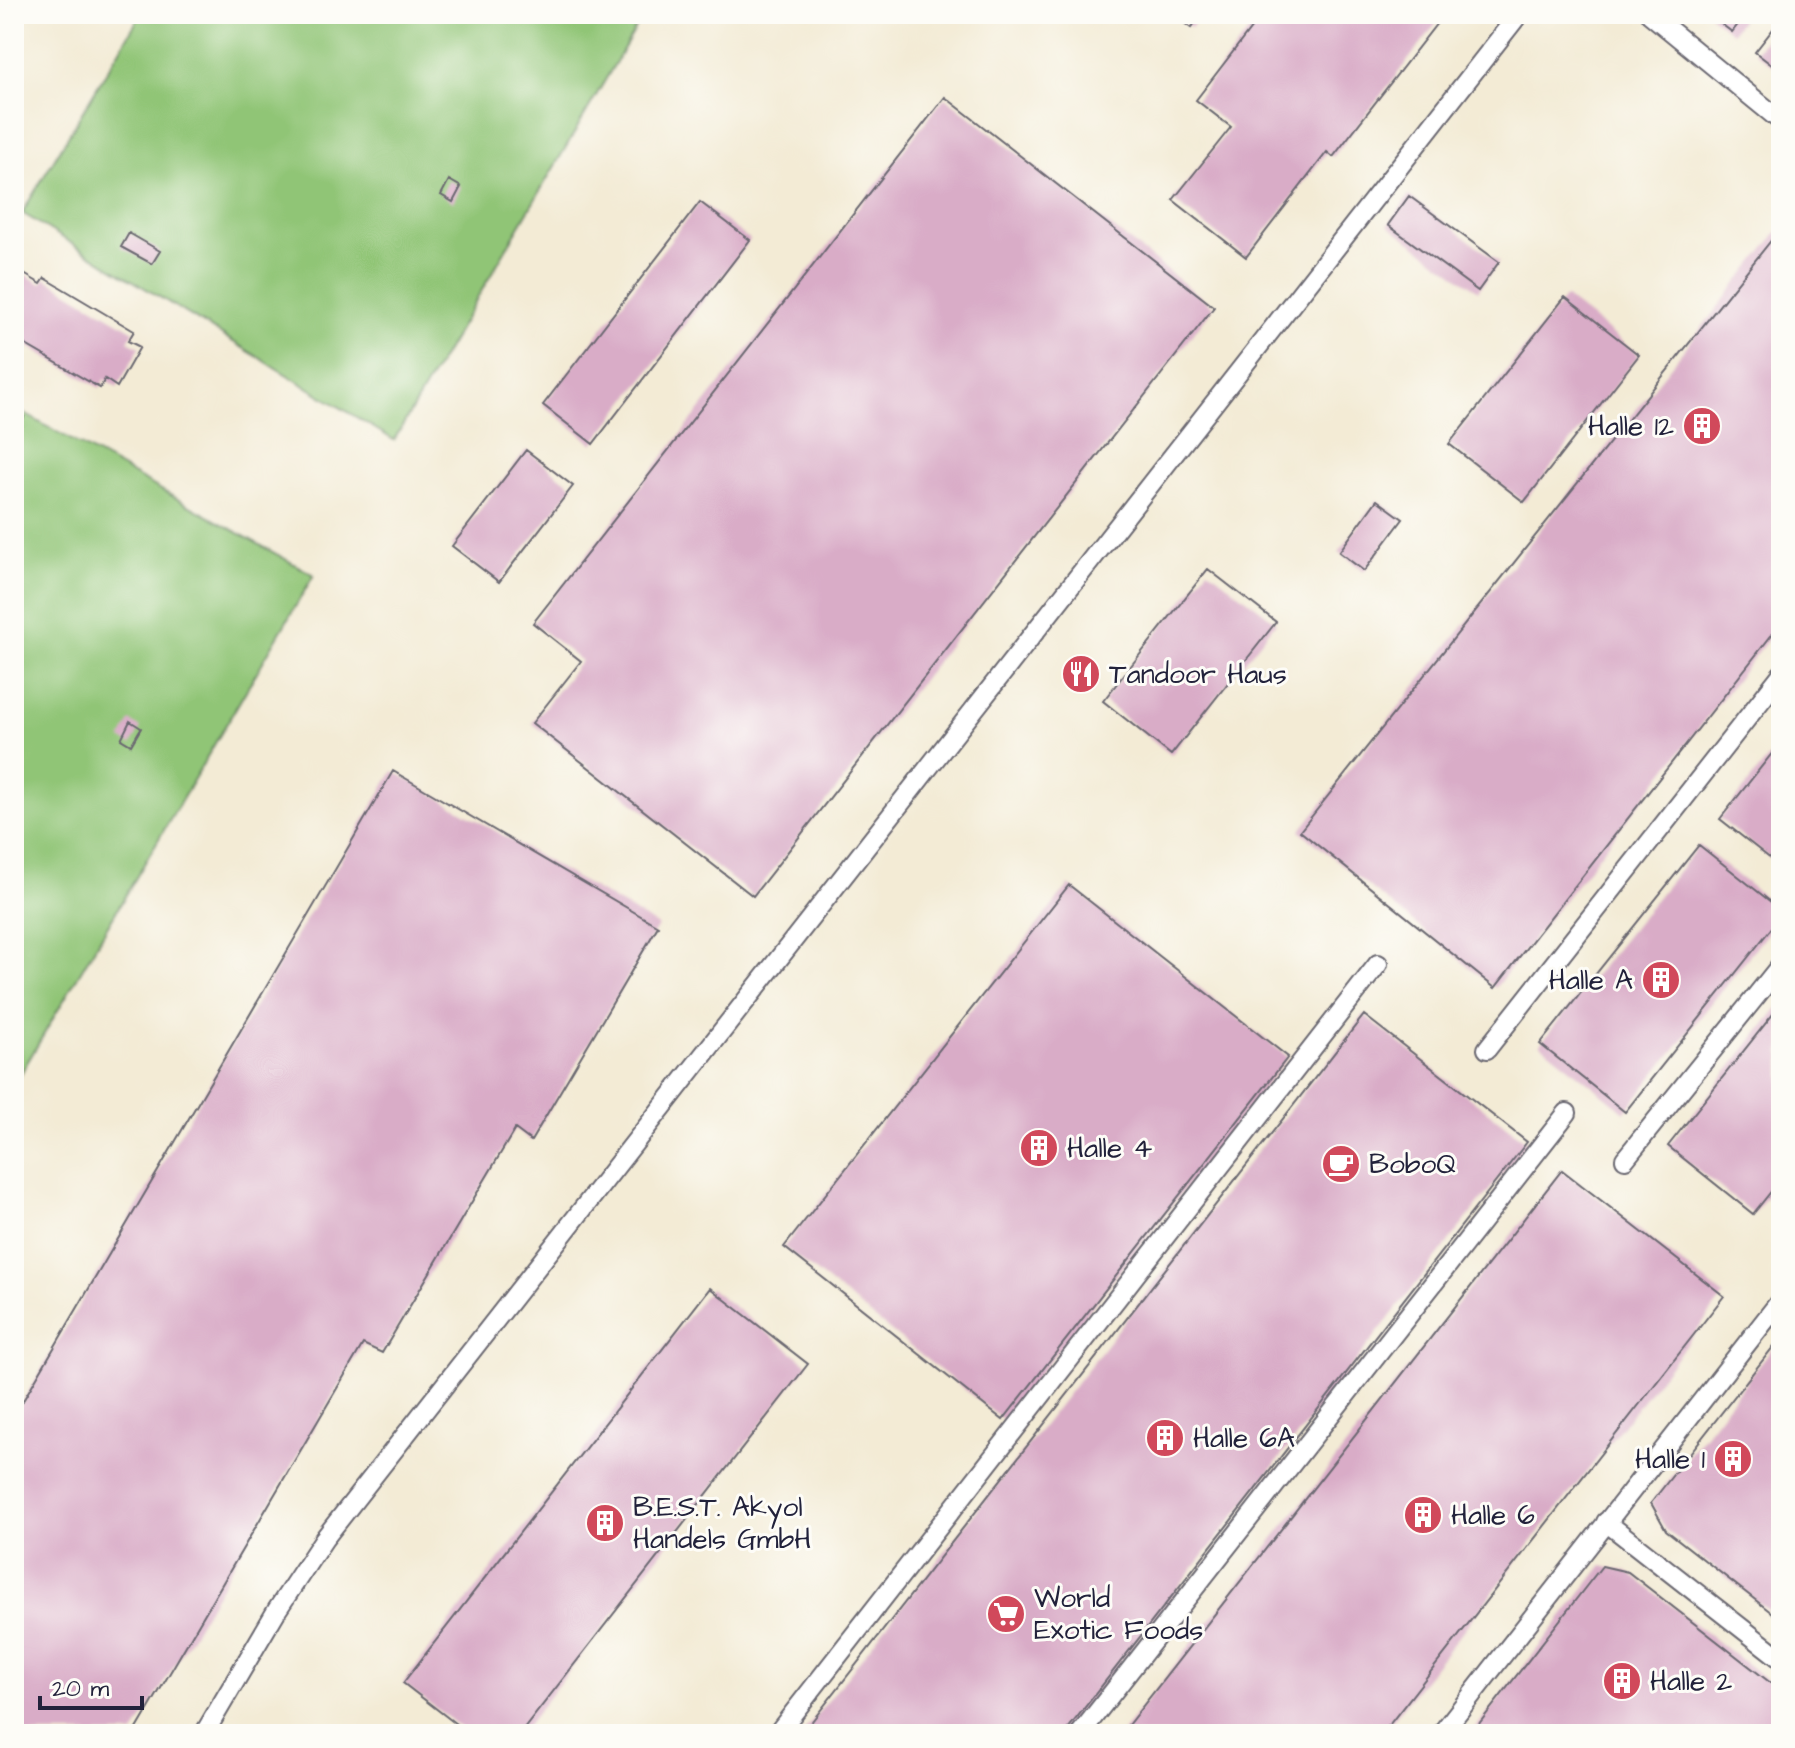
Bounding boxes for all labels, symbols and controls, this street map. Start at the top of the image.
building icon: Halle 12 [1681,405,1723,447]
place label: Halle 12 [1588,407,1674,446]
restaurant icon: Tandoor Haus [1060,653,1102,695]
place label: Tandoor Haus [1109,655,1287,694]
building icon: Halle A [1640,959,1682,1001]
place label: Halle A [1549,961,1633,1000]
building icon: Halle 4 [1018,1127,1060,1169]
place label: Halle 4 [1067,1129,1152,1168]
cafe icon: BoboQ [1320,1143,1362,1185]
place label: BoboQ [1369,1145,1456,1184]
building icon: Halle 6A [1144,1417,1186,1459]
place label: Halle 6A [1193,1419,1295,1458]
building icon: Halle 1 [1712,1438,1754,1480]
place label: Halle 1 [1635,1440,1705,1479]
place label: B.E.S.T. Akyol Handels GmbH [633,1488,811,1559]
building icon: Halle 6 [1402,1494,1444,1536]
place label: Halle 6 [1451,1496,1535,1535]
building icon: B.E.S.T. Akyol Handels GmbH [584,1502,626,1544]
place label: World Exotic Foods [1034,1579,1203,1650]
supermarket icon: World Exotic Foods [985,1593,1027,1635]
scale bar [40,1660,142,1710]
building icon: Halle 2 [1601,1660,1643,1702]
place label: Halle 2 [1650,1662,1732,1701]
text: 20 m [52,1672,109,1706]

